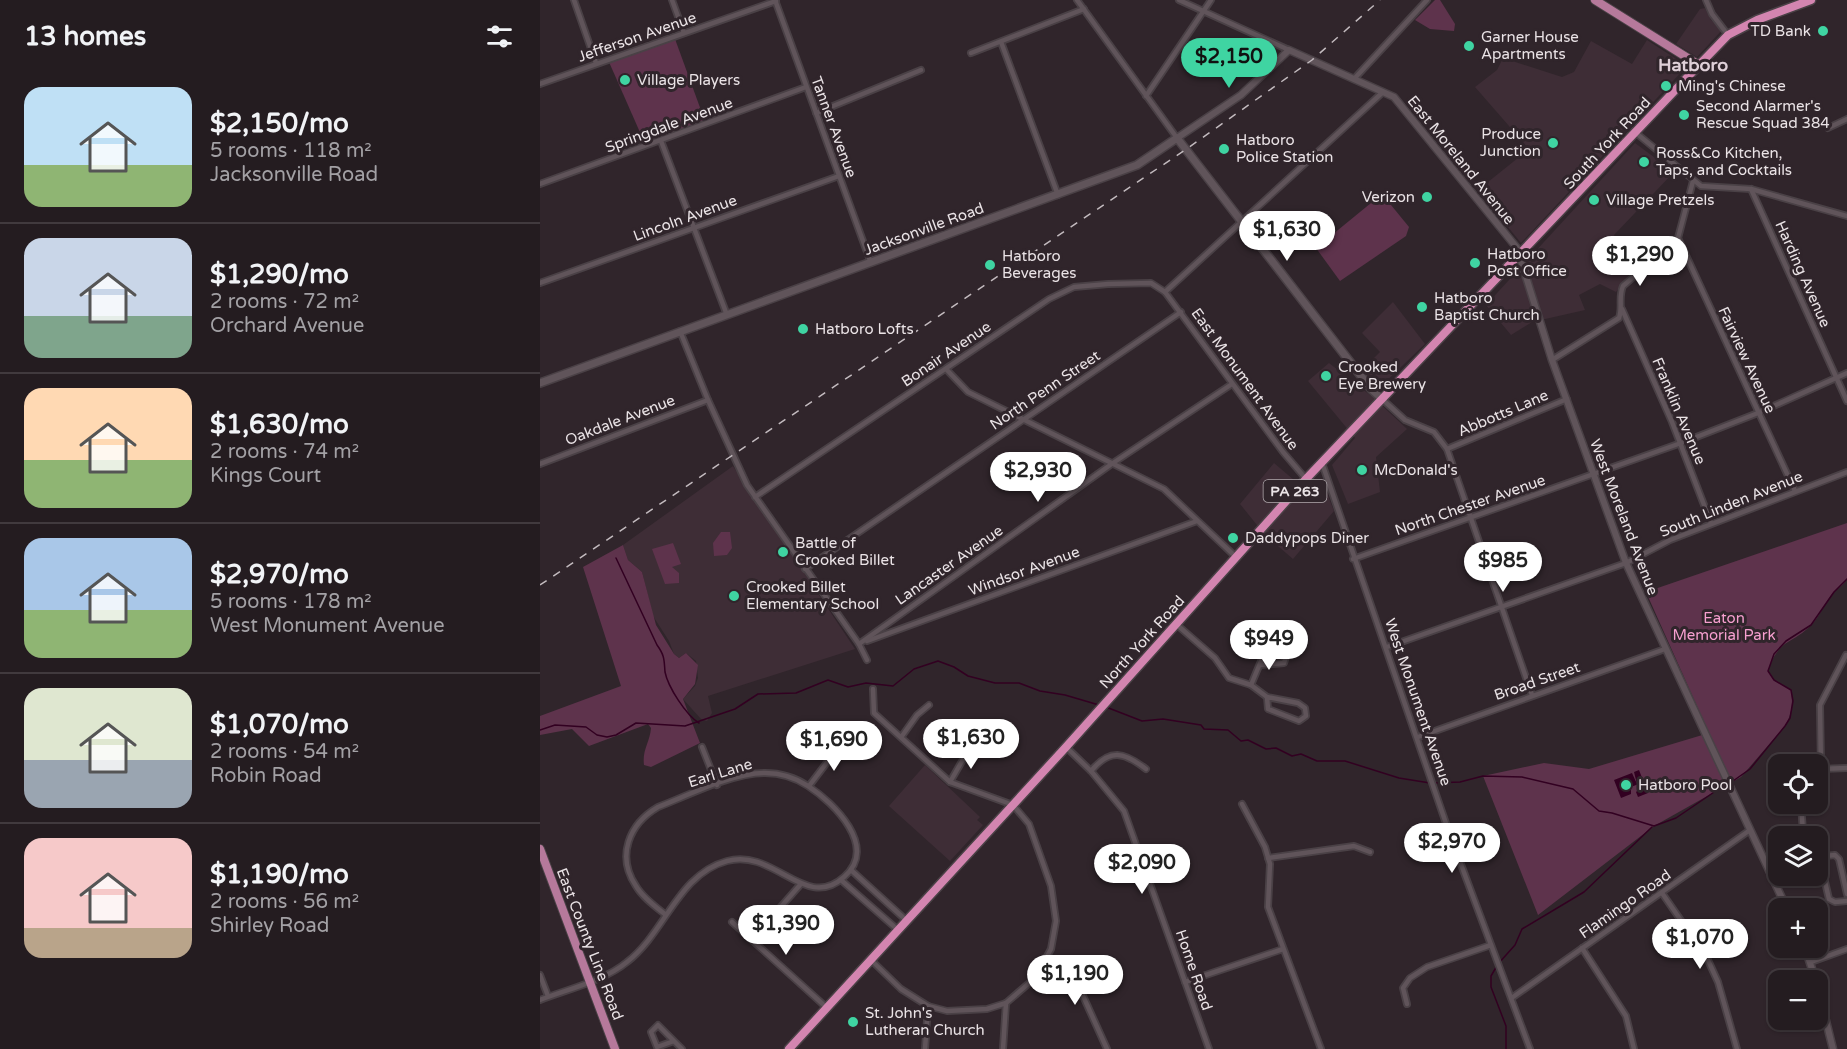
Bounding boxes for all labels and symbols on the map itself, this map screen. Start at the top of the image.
street label: Jefferson Avenue [575,8,699,66]
place label: TD Bank [1751,22,1811,40]
marker: TD Bank [1816,24,1830,38]
place label: Garner House Apartments [1481,28,1579,63]
pin: $2,150 [1180,38,1278,89]
marker: Garner House Apartments [1462,39,1476,53]
district label: Hatboro [1658,54,1728,76]
place label: Village Players [637,71,740,89]
marker: Village Players [618,73,632,87]
street label: Tanner Avenue [807,74,861,180]
place label: Ming's Chinese [1678,77,1786,95]
marker: Ming's Chinese [1659,79,1673,93]
street label: East Moreland Avenue [1404,92,1518,228]
street label: South York Road [1560,93,1654,193]
street label: Springdale Avenue [603,94,735,156]
place label: Second Alarmer's Rescue Squad 384 [1696,97,1830,132]
marker: Second Alarmer's Rescue Squad 384 [1677,108,1691,122]
place label: Produce Junction [1480,125,1541,160]
place label: Hatboro Police Station [1236,131,1333,166]
marker: Produce Junction [1546,136,1560,150]
marker: Hatboro Police Station [1217,142,1231,156]
place label: Ross&Co Kitchen, Taps, and Cocktails [1656,144,1792,179]
marker: Ross&Co Kitchen, Taps, and Cocktails [1637,155,1651,169]
place label: Verizon [1362,188,1415,206]
marker: Verizon [1420,190,1434,204]
street label: Lincoln Avenue [631,191,739,245]
place label: Village Pretzels [1606,191,1714,209]
marker: Village Pretzels [1587,193,1601,207]
street label: Jacksonville Road [862,199,986,259]
pin: $1,630 [1238,211,1336,262]
street label: Harding Avenue [1771,218,1835,330]
pin: $1,290 [1591,236,1689,287]
place label: Hatboro Post Office [1487,245,1567,280]
place label: Hatboro Beverages [1002,247,1076,282]
marker: Hatboro Post Office [1468,256,1482,270]
marker: Hatboro Beverages [983,258,997,272]
place label: Hatboro Baptist Church [1434,289,1540,324]
marker: Hatboro Baptist Church [1415,300,1429,314]
street label: Fairview Avenue [1714,304,1780,416]
street label: East Monument Avenue [1188,305,1302,453]
street label: Bonair Avenue [898,317,994,391]
place label: Hatboro Lofts [815,320,914,338]
marker: Hatboro Lofts [796,322,810,336]
street label: North Penn Street [987,346,1104,433]
street label: Franklin Avenue [1648,355,1710,467]
place label: Crooked Eye Brewery [1338,358,1426,393]
marker: Crooked Eye Brewery [1319,369,1333,383]
street label: Abbotts Lane [1455,386,1551,440]
street label: Oakdale Avenue [563,391,677,449]
street label: West Moreland Avenue [1586,437,1662,597]
pin: $2,930 [989,452,1087,503]
place label: McDonald's [1374,461,1458,479]
marker: McDonald's [1355,463,1369,477]
street label: South Linden Avenue [1657,467,1805,541]
street label: North Chester Avenue [1392,471,1548,539]
road number: PA 263 [1264,480,1326,502]
street label: Lancaster Avenue [892,521,1006,609]
place label: Daddypops Diner [1245,529,1369,547]
marker: Daddypops Diner [1226,531,1240,545]
place label: Battle of Crooked Billet [795,534,895,569]
pin: $985 [1467,542,1539,593]
street label: Windsor Avenue [966,543,1082,599]
marker: Battle of Crooked Billet [776,545,790,559]
place label: Crooked Billet Elementary School [746,578,879,613]
marker: Crooked Billet Elementary School [727,589,741,603]
street label: North York Road [1096,592,1188,692]
park label: Eaton Memorial Park [1672,609,1776,644]
street label: West Monument Avenue [1381,616,1455,788]
pin: $949 [1233,620,1305,671]
street label: Broad Street [1492,658,1583,704]
pin: $1,630 [922,719,1020,770]
pin: $1,690 [785,721,883,772]
street label: Earl Lane [686,755,754,791]
place label: Hatboro Pool [1638,776,1732,794]
marker: Hatboro Pool [1619,778,1633,792]
pin: $2,970 [1403,823,1501,874]
pin: $2,090 [1093,844,1191,895]
street label: East County Line Road [553,865,627,1023]
street label: Flamingo Road [1576,866,1674,942]
pin: $1,390 [737,905,835,956]
pin: $1,070 [1651,919,1749,970]
street label: Home Road [1172,927,1216,1013]
pin: $1,190 [1026,955,1124,1006]
place label: St. John's Lutheran Church [865,1004,985,1039]
marker: St. John's Lutheran Church [846,1015,860,1029]

